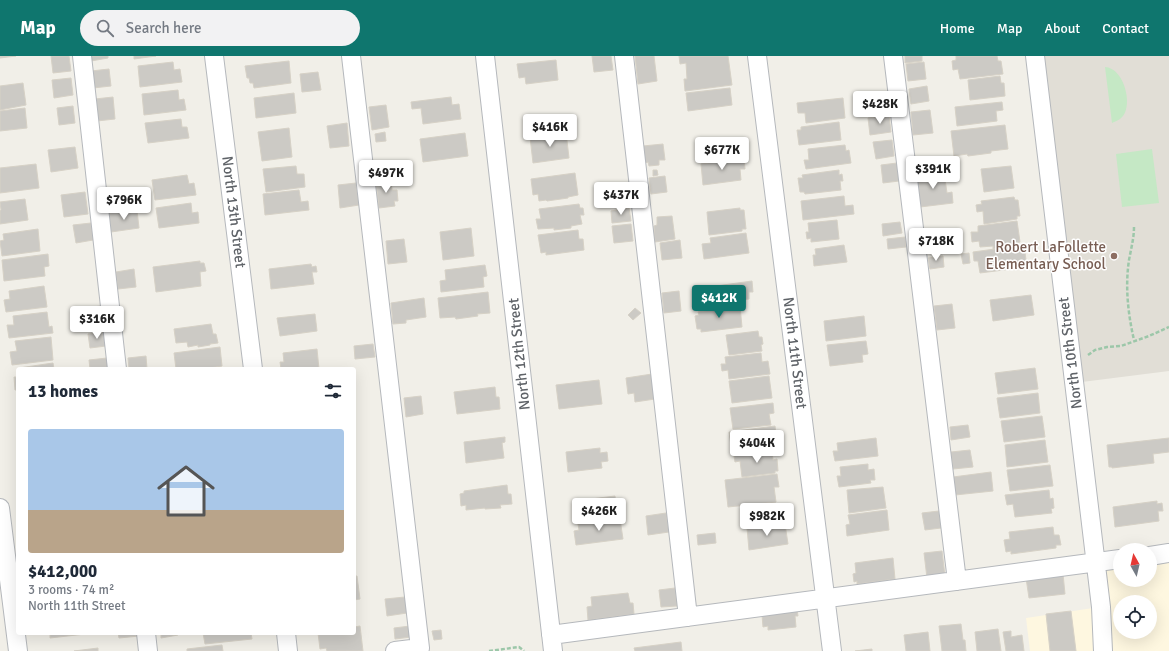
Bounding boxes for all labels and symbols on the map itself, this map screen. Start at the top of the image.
pin: $428K [852,91,908,125]
pin: $416K [522,114,578,148]
pin: $677K [694,137,750,171]
street label: North 13th Street [218,155,250,269]
pin: $391K [905,156,961,190]
pin: $497K [358,160,414,194]
pin: $437K [593,182,649,216]
pin: $796K [96,187,152,221]
pin: $718K [908,228,964,262]
place label: Robert LaFollette Elementary School [985,238,1106,273]
marker: Robert LaFollette Elementary School [1109,251,1119,261]
pin: $412K [691,285,747,319]
street label: North 11th Street [779,296,811,410]
street label: North 10th Street [1054,296,1086,410]
street label: North 12th Street [504,297,534,411]
pin: $316K [69,306,125,340]
pin: $404K [729,430,785,464]
pin: $426K [571,498,627,532]
pin: $982K [739,503,795,537]
north arrow [1113,543,1157,587]

